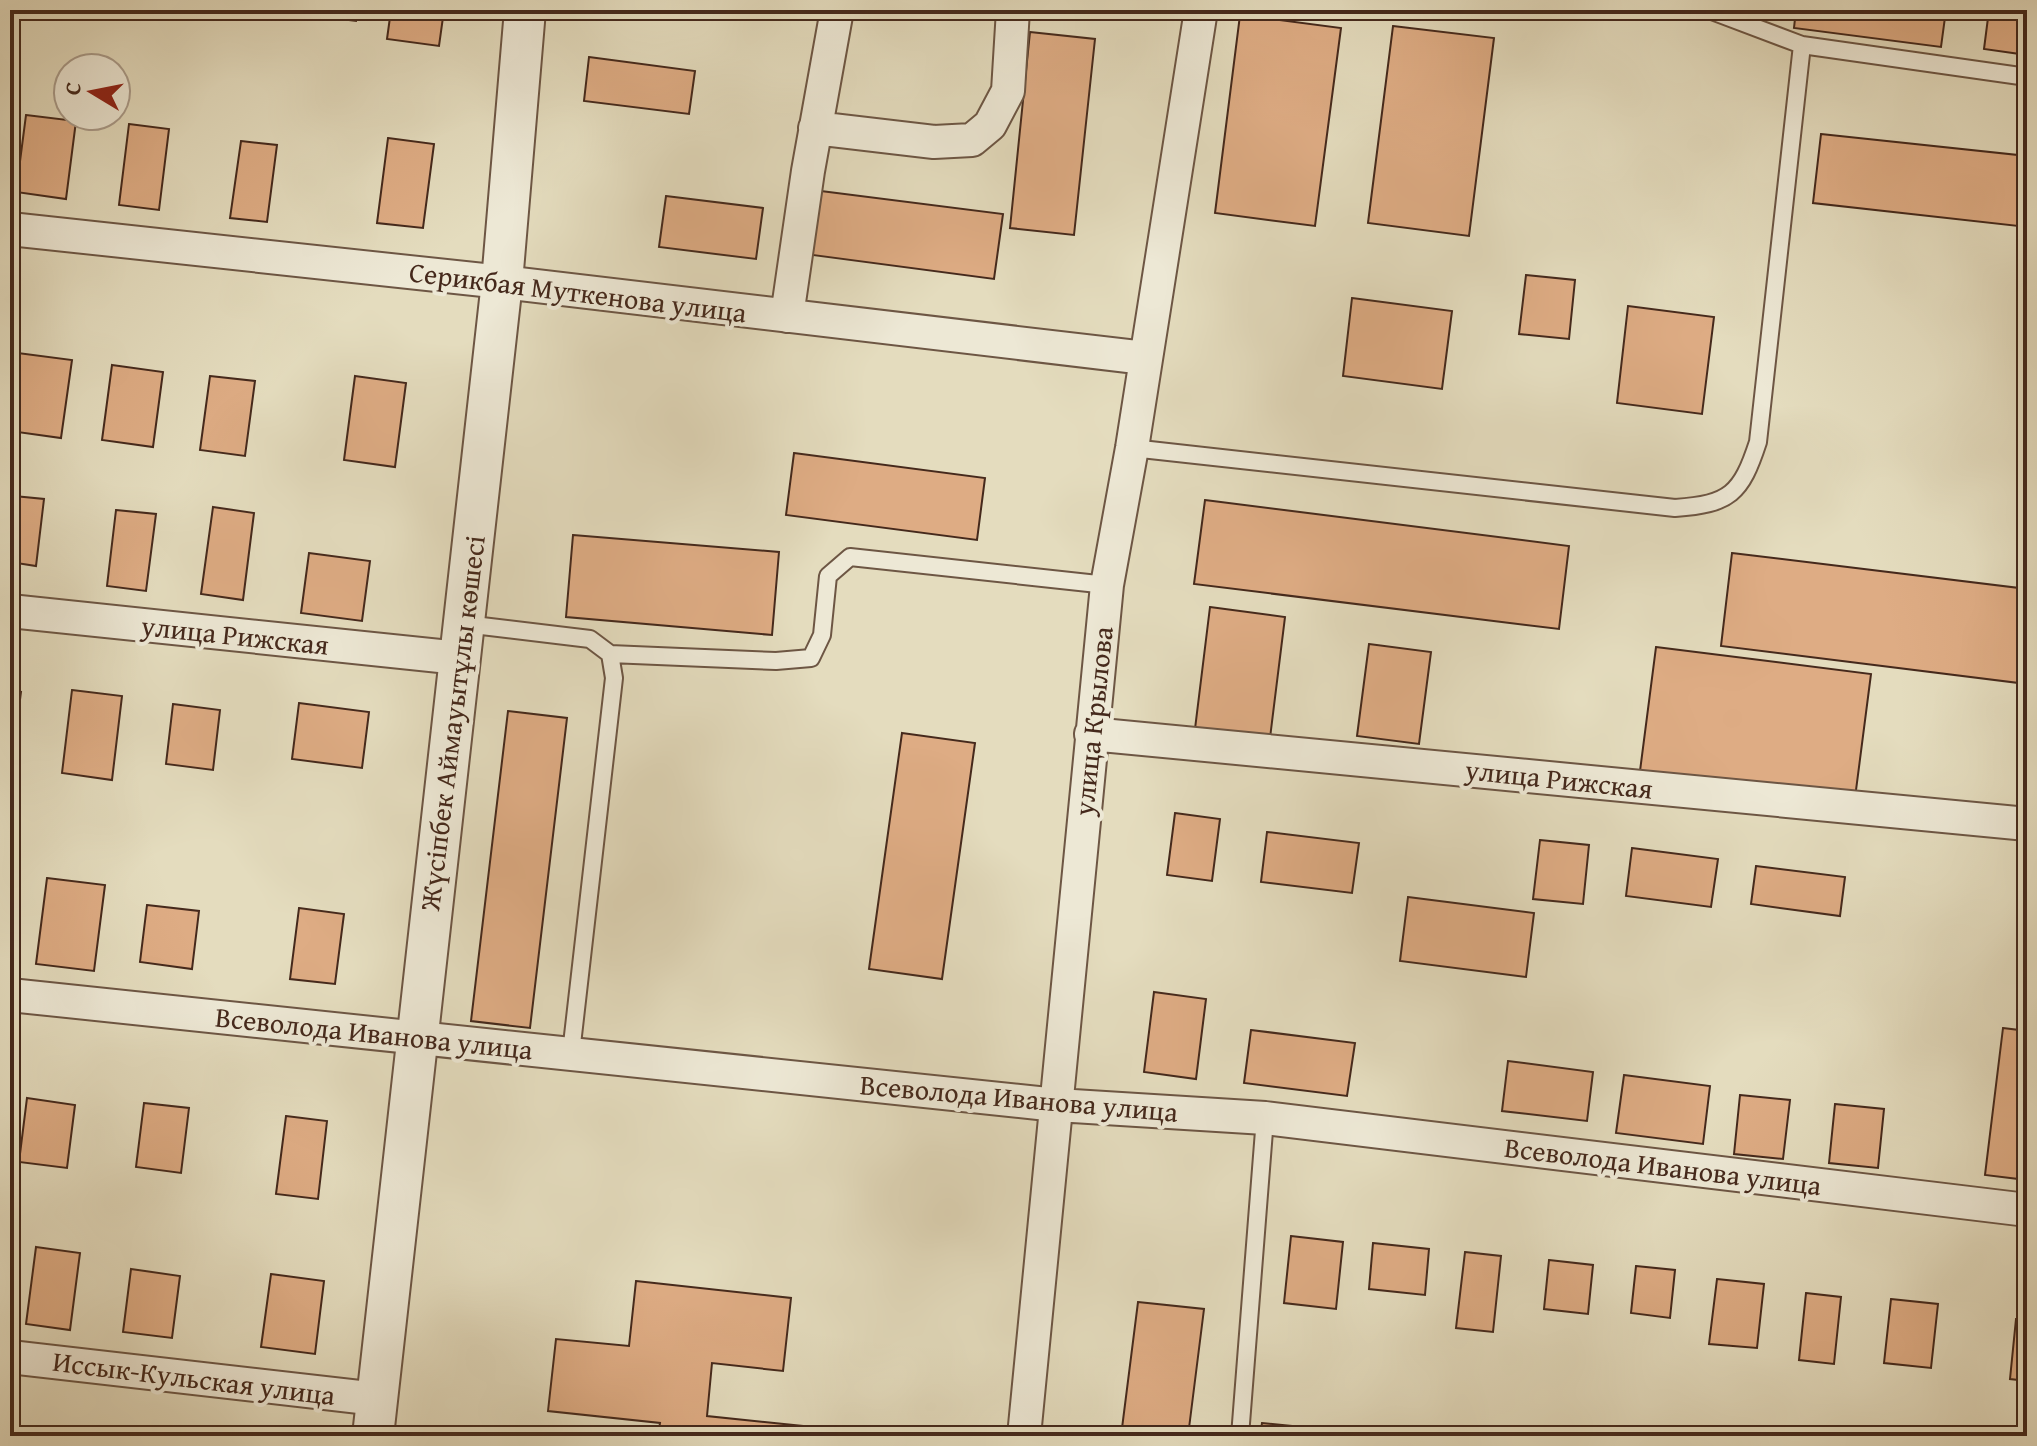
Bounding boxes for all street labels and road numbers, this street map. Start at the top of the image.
street label: Серикбая Муткенова улица [407,250,750,333]
street label: Жүсіпбек Аймауытұлы көшесі [408,533,495,914]
street label: улица Рижская [138,604,331,665]
street label: улица Крылова [1062,623,1123,819]
street label: улица Рижская [1462,748,1655,809]
street label: Всеволода Иванова улица [213,995,535,1070]
street label: Всеволода Иванова улица [858,1063,1180,1132]
street label: Всеволода Иванова улица [1502,1126,1824,1205]
street label: Иссык-Кульская улица [51,1340,338,1415]

